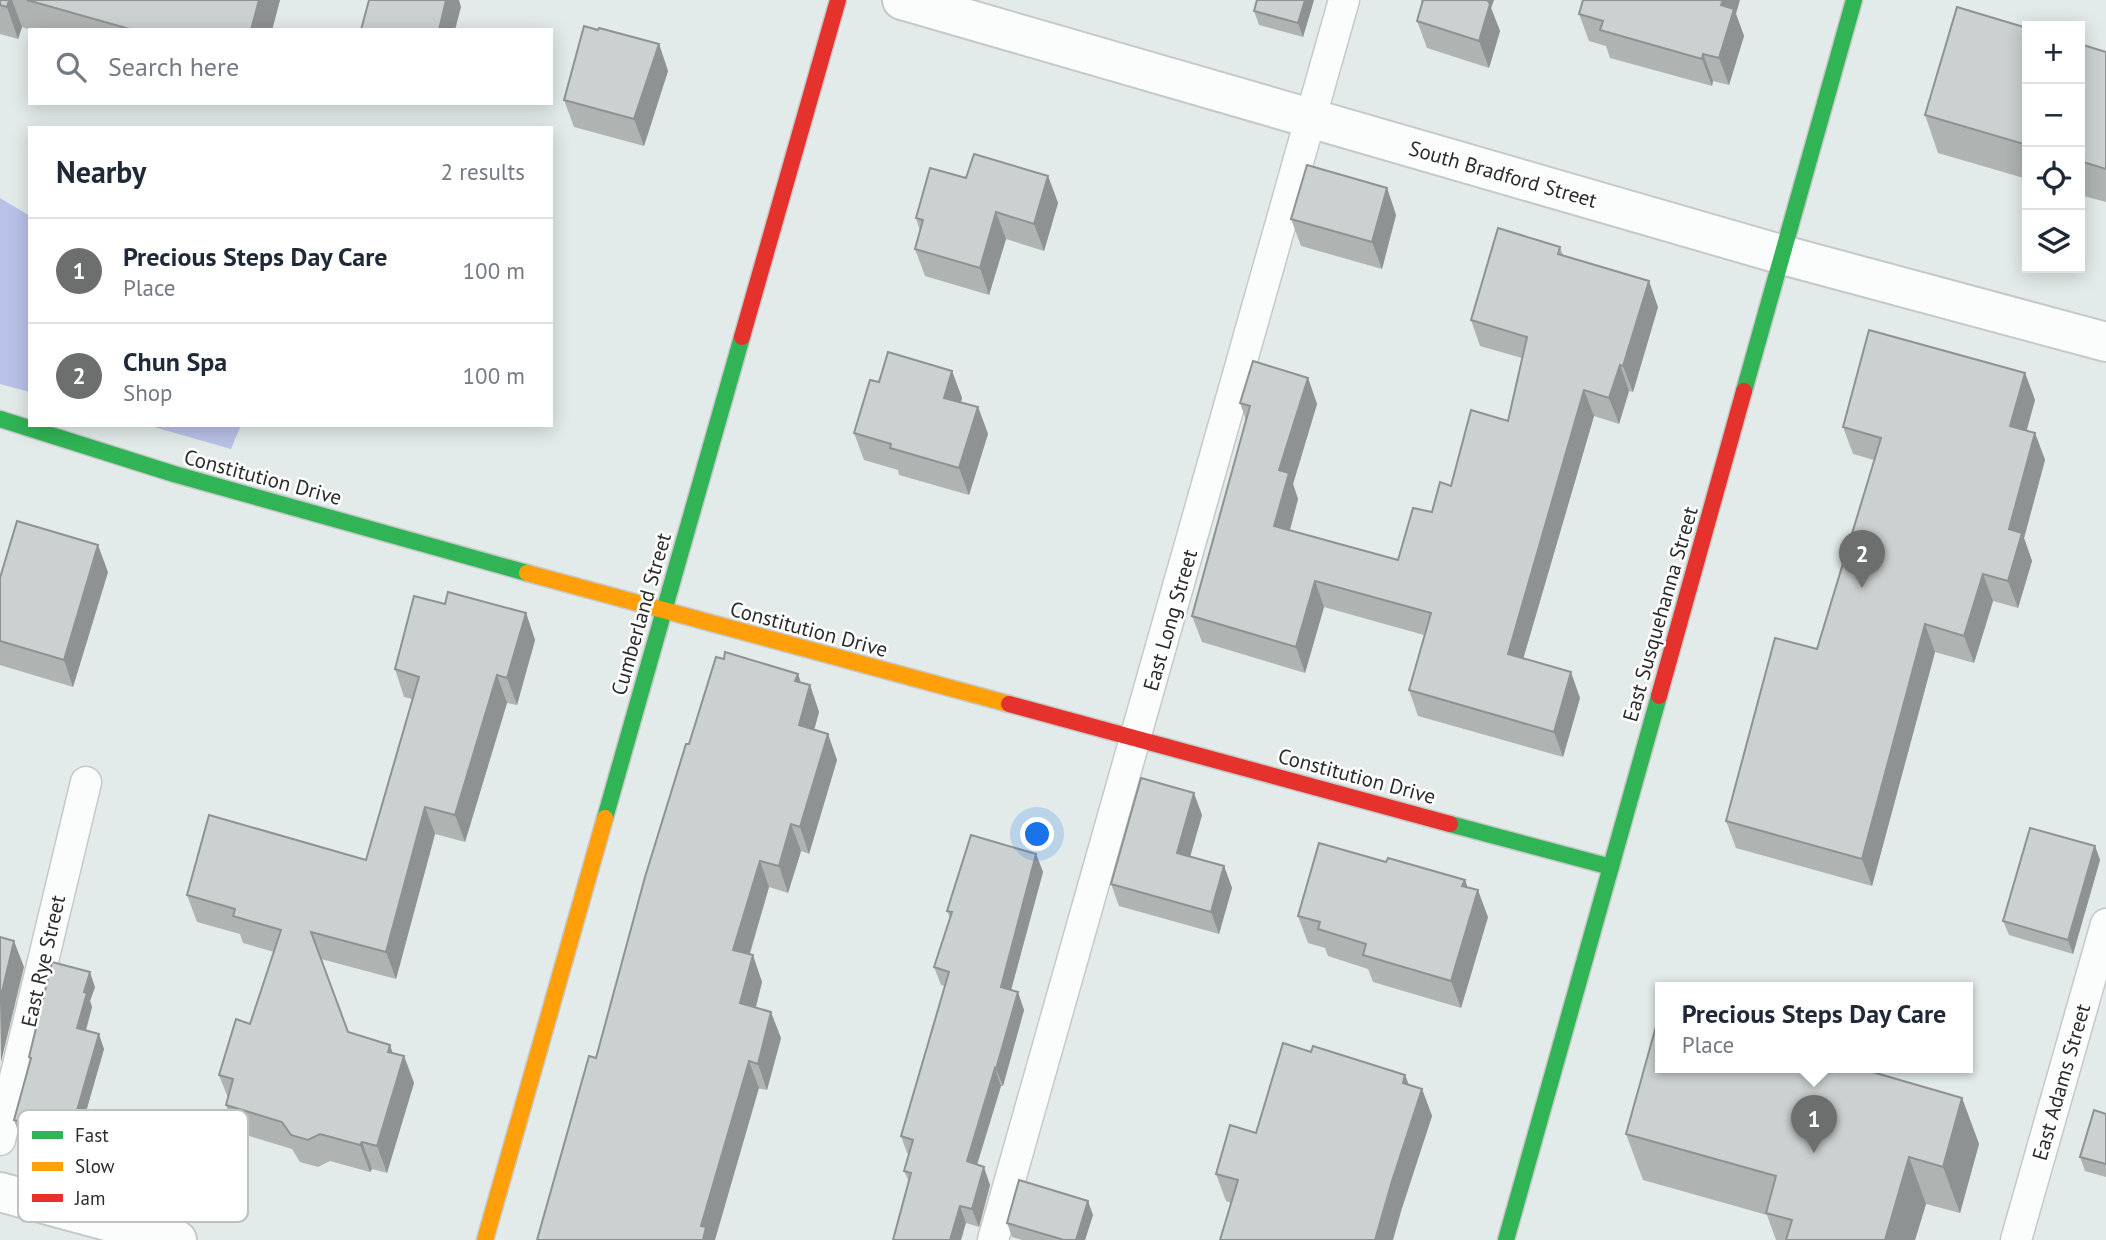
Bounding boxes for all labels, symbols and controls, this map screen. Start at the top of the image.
map controls [2022,21,2085,273]
button: + [2022,21,2085,84]
search box [28,28,553,105]
icon: search [52,48,90,86]
text: Search here [108,50,239,83]
button: − [2022,84,2085,147]
street label: South Bradford Street [1406,134,1600,214]
button: locate [2022,147,2085,210]
text: Nearby [56,152,146,191]
text: 2 results [441,157,525,186]
button: layers [2022,210,2085,273]
text: Precious Steps Day Care [123,240,388,273]
text: 1 [72,256,86,285]
text: 100 m [463,256,525,285]
text: Place [123,273,176,302]
text: Chun Spa [123,345,227,378]
text: 2 [72,361,86,390]
text: 100 m [463,361,525,390]
text: Shop [123,378,173,407]
street label: Constitution Drive [181,443,345,511]
street label: East Susquehanna Street [1616,503,1704,725]
street label: Cumberland Street [605,530,677,698]
pin: 2 [1839,530,1885,588]
street label: East Long Street [1137,546,1203,694]
street label: Constitution Drive [727,595,891,663]
street label: Constitution Drive [1275,742,1439,810]
your location [1020,817,1054,851]
street label: East Rye Street [15,892,71,1030]
popup [1655,982,1973,1073]
text: Precious Steps Day Care [1682,997,1946,1030]
street label: East Adams Street [2026,1001,2096,1163]
text: Place [1682,1030,1734,1059]
pin: 1 [1791,1095,1837,1153]
legend [18,1110,248,1222]
text: Fast [75,1123,109,1147]
text: Slow [75,1154,115,1178]
text: Jam [74,1186,105,1210]

